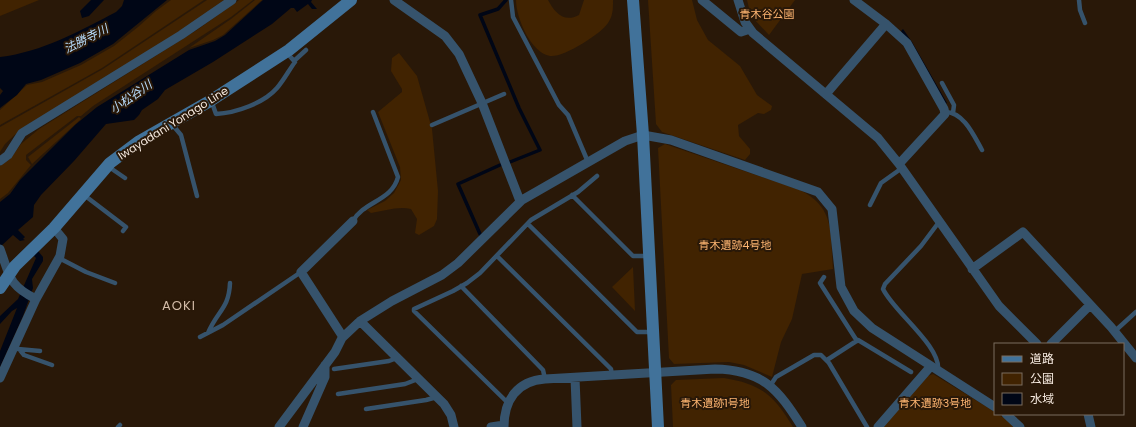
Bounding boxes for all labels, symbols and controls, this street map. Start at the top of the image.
park label: 青木谷公園 [740,6,795,22]
water label: 法勝寺川 [61,19,113,57]
water label: 小松谷川 [106,75,157,117]
street label: Iwayadani Yonago Line [115,82,231,163]
park label: 青木遺跡4号地 [699,237,771,253]
district label: AOKI [162,296,196,315]
legend [994,343,1124,415]
text: 道路 [1030,350,1054,367]
text: 公園 [1030,370,1054,387]
text: 水域 [1030,390,1054,407]
park label: 青木遺跡1号地 [680,395,750,411]
park label: 青木遺跡3号地 [899,395,971,411]

